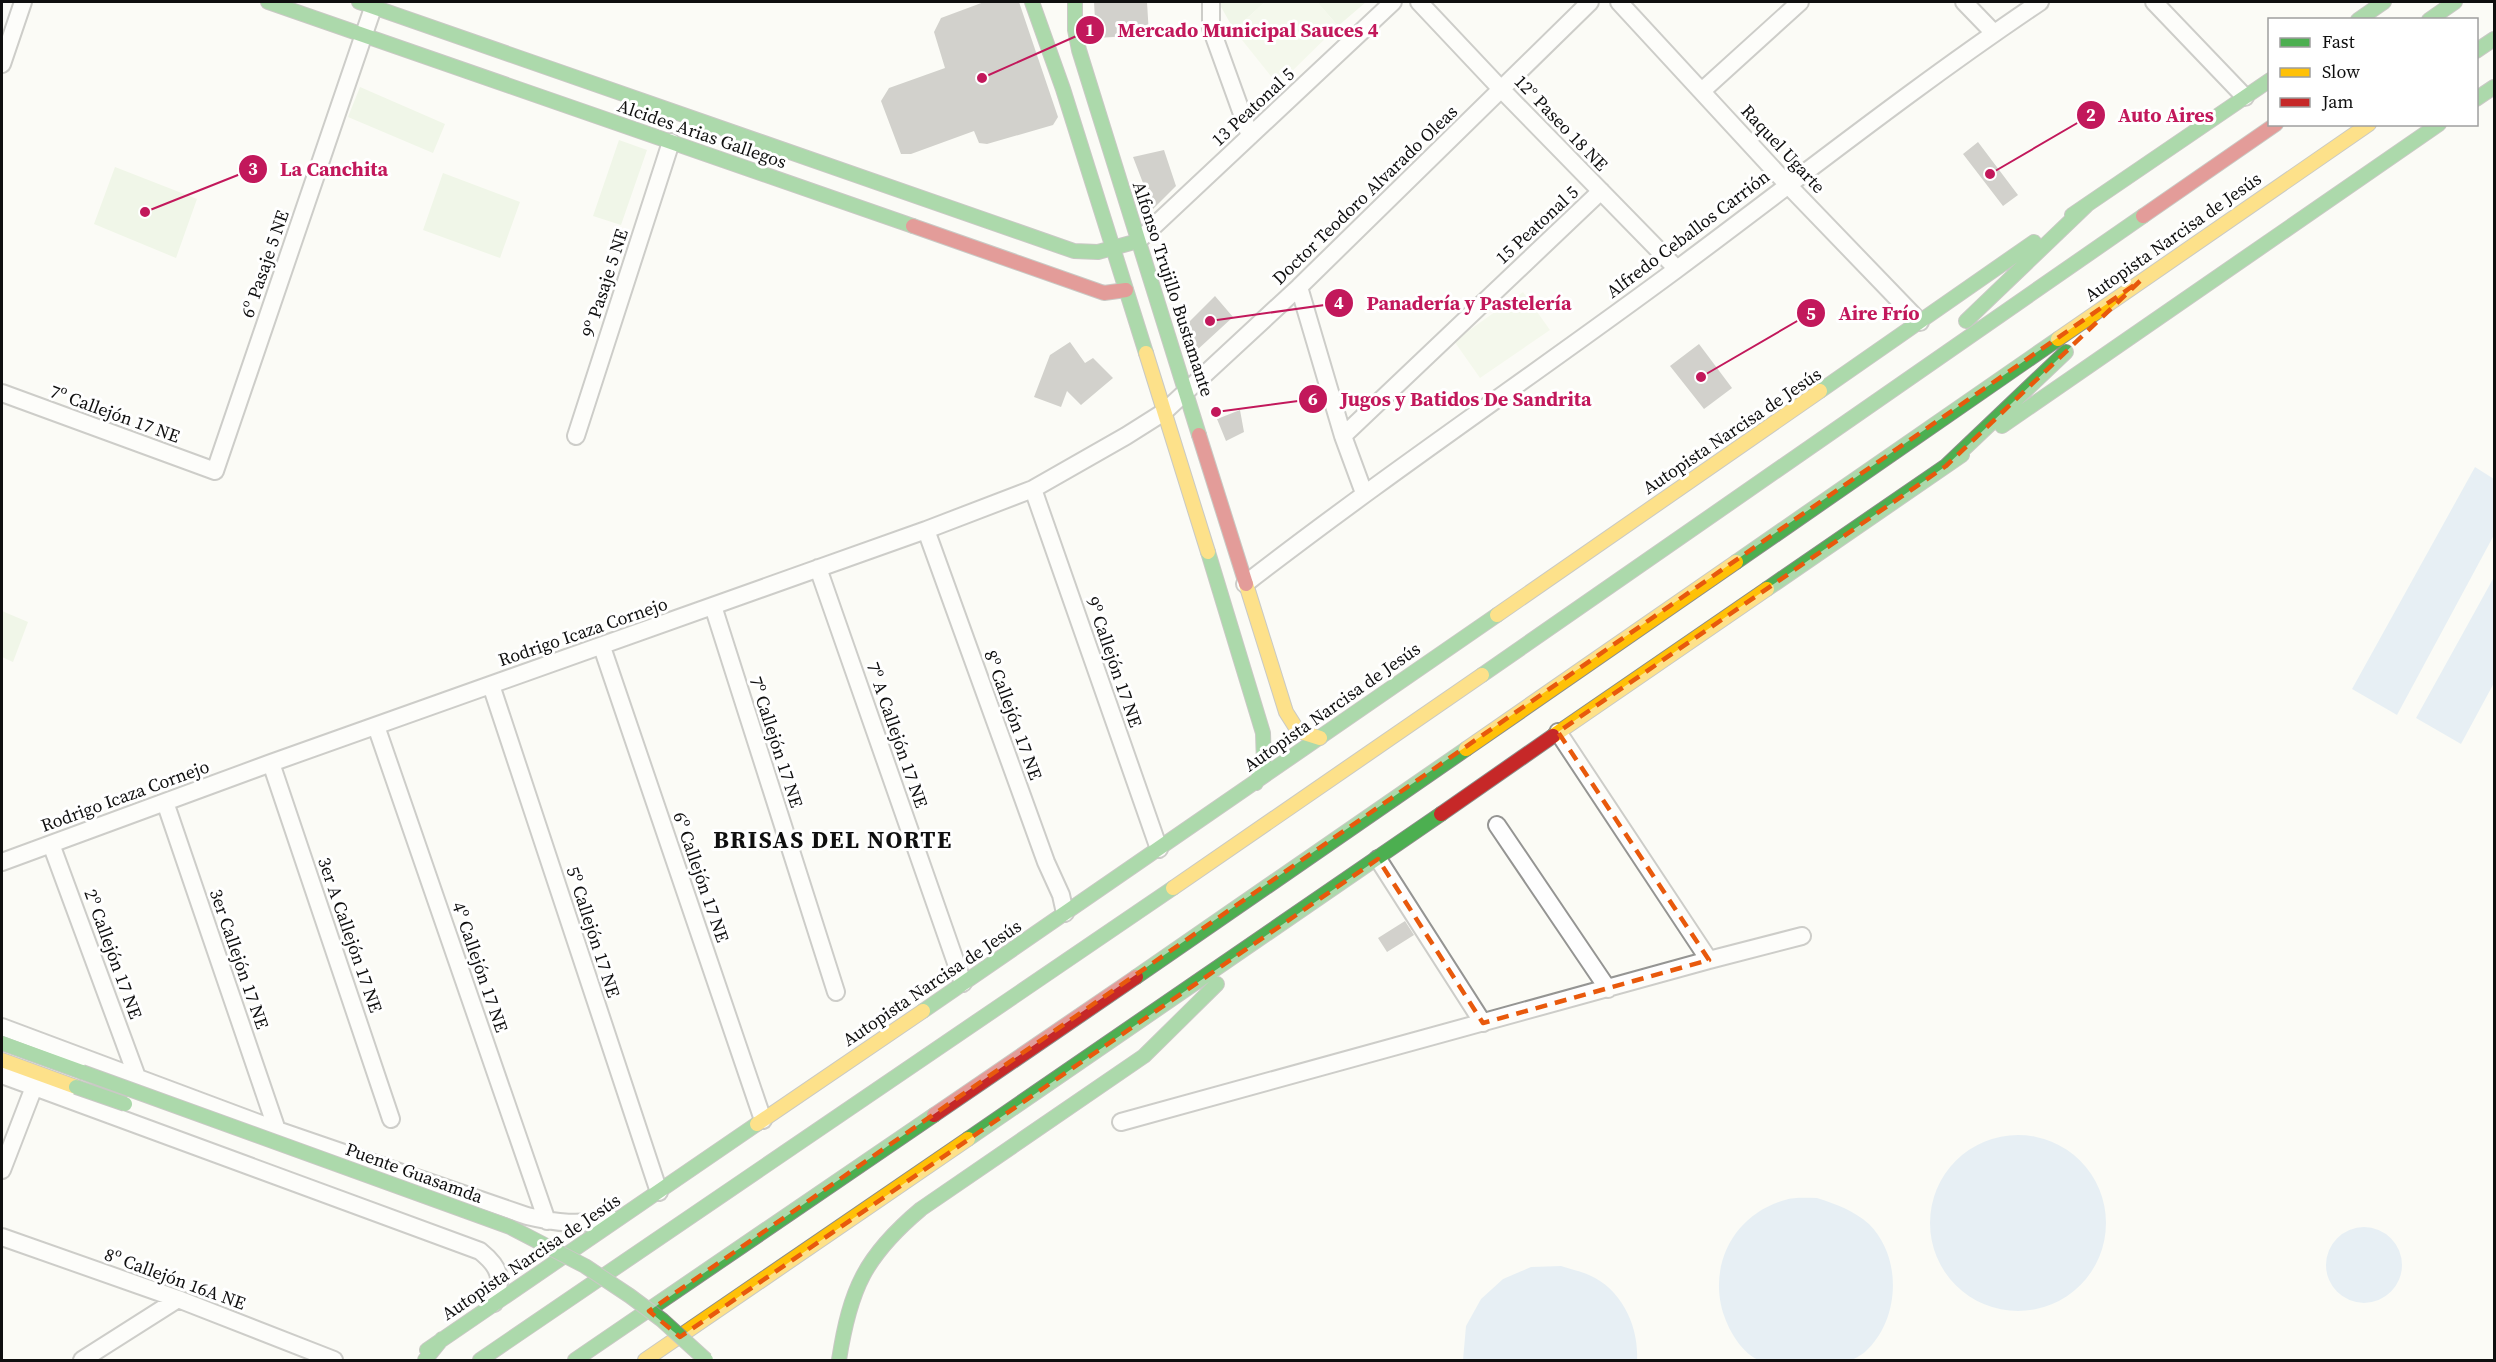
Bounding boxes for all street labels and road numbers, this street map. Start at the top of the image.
street label: 13 Peatonal 5 [1206,62,1300,152]
street label: 12° Paseo 18 NE [1509,69,1614,176]
street label: Alcides Arias Gallegos [614,93,790,174]
street label: Doctor Teodoro Alvarado Oleas [1266,99,1463,290]
street label: Raquel Ugarte [1736,99,1831,199]
street label: Alfredo Ceballos Carrión [1601,164,1775,303]
street label: Autopista Narcisa de Jesús [2079,166,2266,307]
street label: Alfonso Trujillo Bustamante [1127,178,1220,400]
street label: 15 Peatonal 5 [1490,180,1584,270]
street label: 6º Pasaje 5 NE [234,207,295,321]
street label: 9º Pasaje 5 NE [575,226,634,340]
street label: Autopista Narcisa de Jesús [1637,361,1826,500]
street label: 7º Callejón 17 NE [47,378,184,449]
street label: Rodrigo Icaza Cornejo [495,591,671,672]
street label: 9º Callejón 17 NE [1080,593,1149,731]
street label: Autopista Narcisa de Jesús [1238,636,1425,777]
street label: 8º Callejón 17 NE [978,646,1049,783]
street label: 7º A Callejón 17 NE [861,659,934,811]
street label: 7º Callejón 17 NE [743,673,809,811]
street label: Rodrigo Icaza Cornejo [37,753,213,838]
street label: 6º Callejón 17 NE [667,808,736,946]
street label: 3er A Callejón 17 NE [312,854,389,1016]
street label: 5º Callejón 17 NE [560,863,626,1001]
street label: 2º Callejón 17 NE [78,885,149,1022]
street label: 3er Callejón 17 NE [204,886,275,1032]
street label: 4º Callejón 17 NE [446,898,515,1036]
street label: Autopista Narcisa de Jesús [837,913,1026,1052]
street label: Puente Guasamda [342,1136,487,1209]
street label: Autopista Narcisa de Jesús [436,1187,625,1326]
street label: 8º Callejón 16A NE [101,1241,249,1316]

